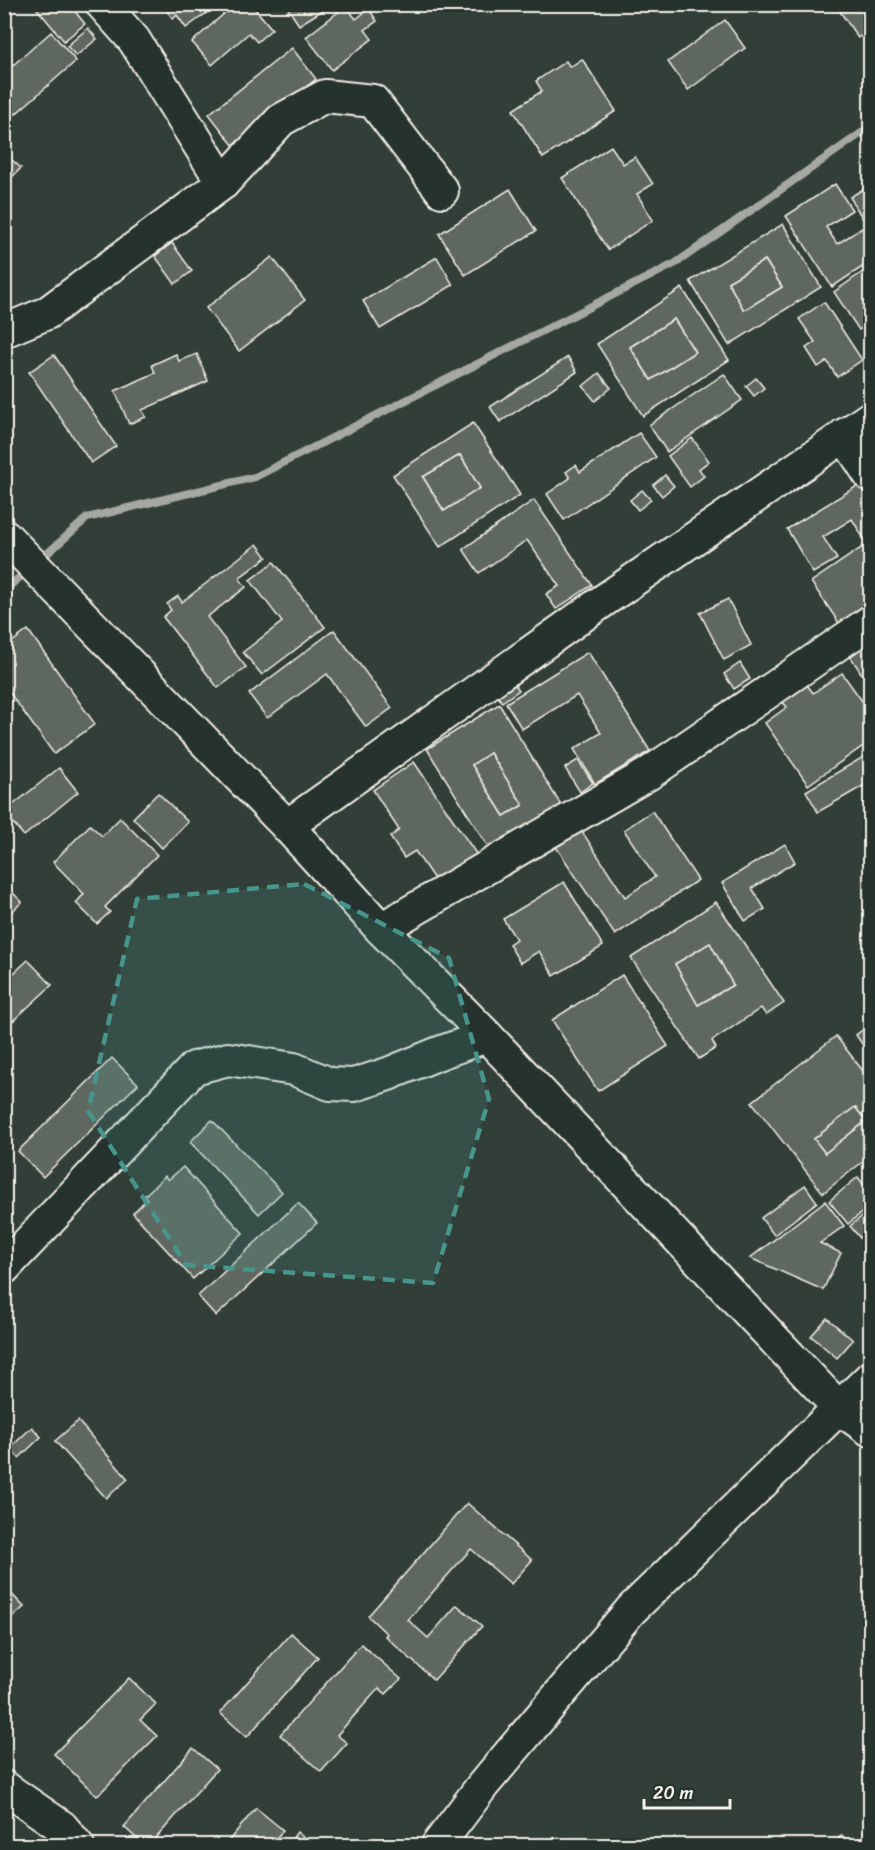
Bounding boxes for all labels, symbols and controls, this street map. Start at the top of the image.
scale bar [644,1772,730,1810]
text: 20 m [653,1777,693,1809]

